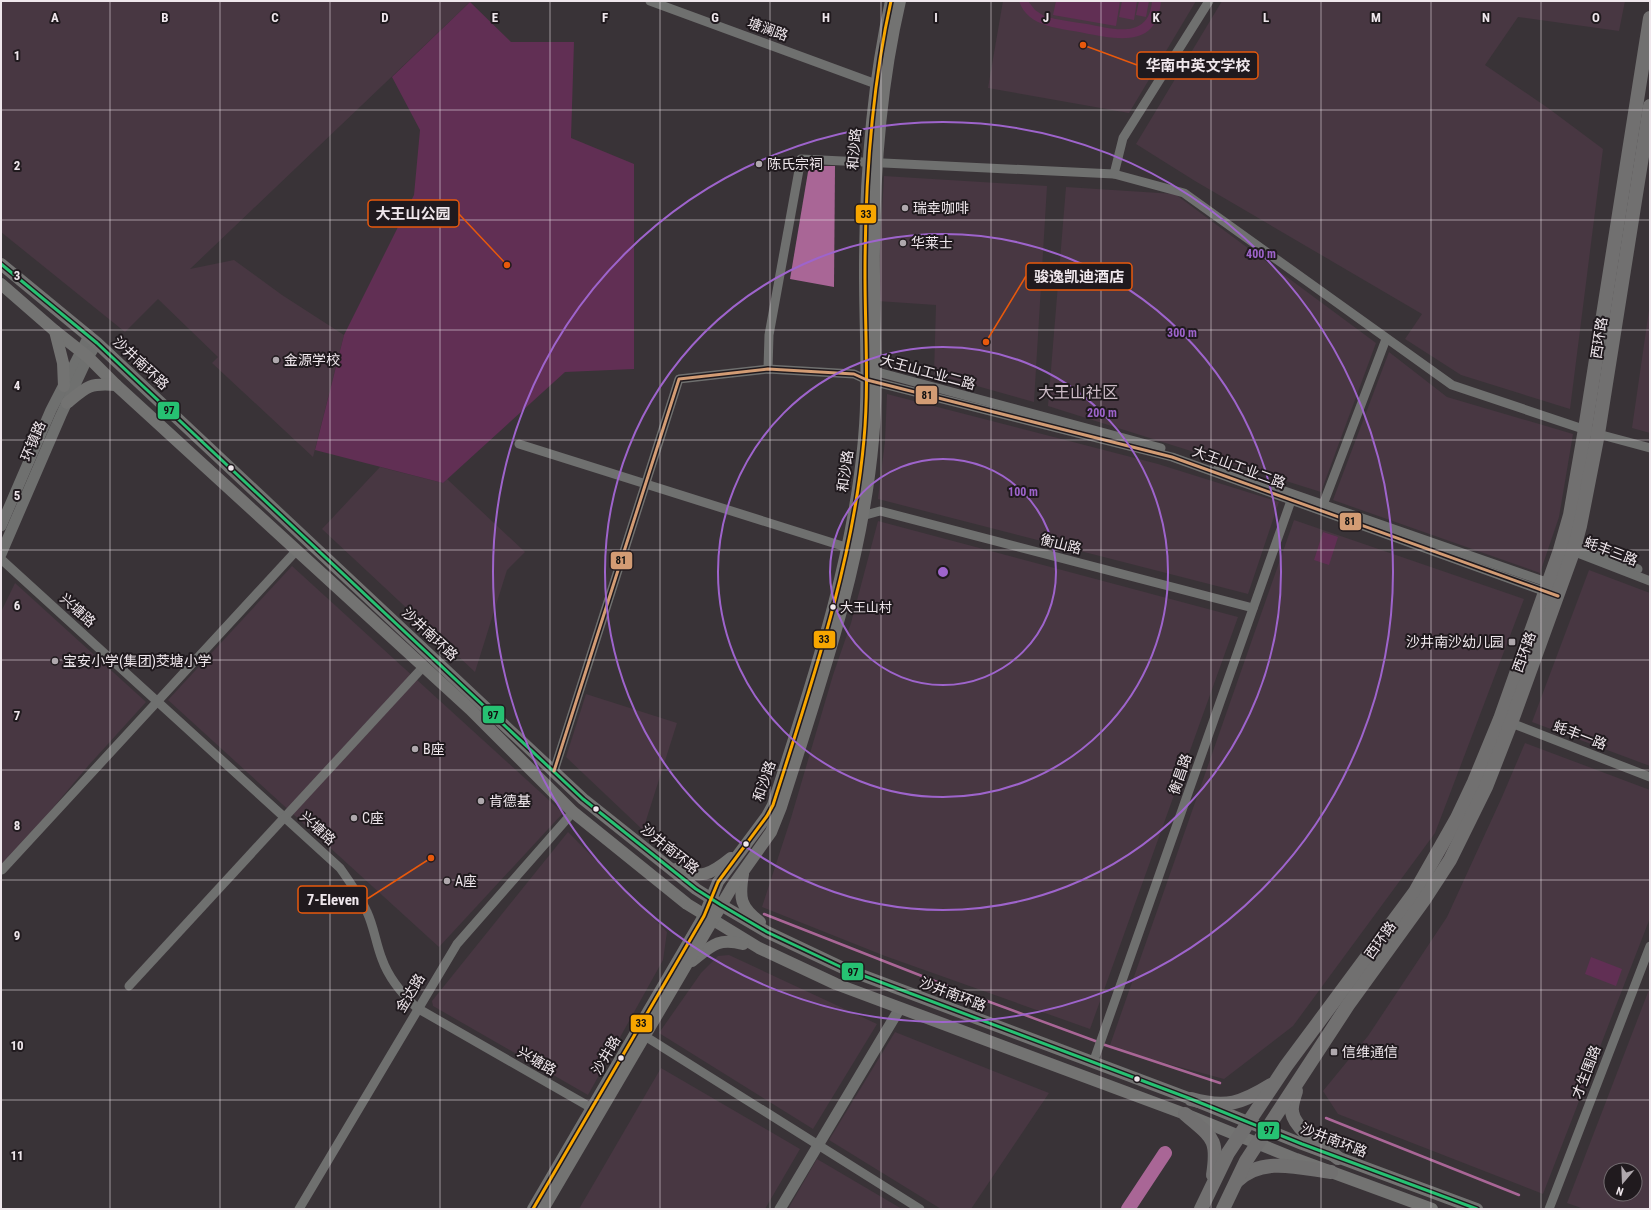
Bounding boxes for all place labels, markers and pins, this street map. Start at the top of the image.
callout: 华南中英文学校 [1137,52,1258,79]
place label: 陈氏宗祠 [767,156,823,172]
marker: 陈氏宗祠 [754,159,764,169]
callout: 大王山公园 [368,200,459,227]
place label: 瑞幸咖啡 [913,200,969,216]
marker: 瑞幸咖啡 [900,203,910,213]
place label: 华莱士 [911,235,953,251]
marker: 华莱士 [898,238,908,248]
callout: 骏逸凯迪酒店 [1026,263,1132,290]
place label: 金源学校 [284,352,340,368]
marker: 金源学校 [271,355,281,365]
unlabelled marker [226,463,236,473]
centre of rings [936,565,950,579]
place label: 大王山村 [840,600,892,615]
marker: 大王山村 [828,602,838,612]
place label: 沙井南沙幼儿园 [1406,634,1504,650]
marker: 沙井南沙幼儿园 [1507,637,1517,647]
place label: 宝安小学(集团)茭塘小学 [63,653,212,670]
marker: 宝安小学(集团)茭塘小学 [50,656,60,666]
place label: B座 [423,741,445,757]
marker: B座 [410,744,420,754]
place label: 肯德基 [489,793,531,809]
marker: 肯德基 [476,796,486,806]
unlabelled marker [591,804,601,814]
place label: C座 [362,810,384,826]
marker: C座 [349,813,359,823]
unlabelled marker [741,839,751,849]
place label: A座 [455,873,477,889]
marker: A座 [442,876,452,886]
callout: 7-Eleven [298,886,367,913]
place label: 信维通信 [1342,1044,1398,1060]
marker: 信维通信 [1329,1047,1339,1057]
unlabelled marker [616,1053,626,1063]
unlabelled marker [1132,1074,1142,1084]

